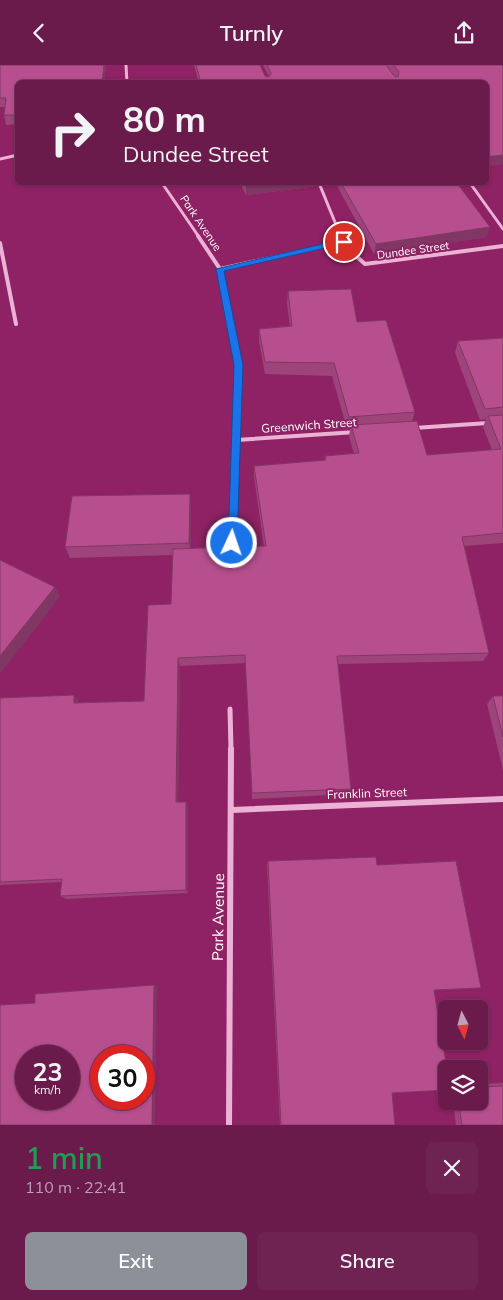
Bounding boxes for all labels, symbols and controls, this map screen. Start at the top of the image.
icon: back [25,19,53,47]
text: Turnly [220,19,283,47]
icon: share [450,19,478,47]
text: 80 m [123,97,206,141]
icon: right [40,100,105,165]
text: Dundee Street [123,140,269,168]
street label: Park Avenue [177,192,225,254]
pin [323,221,365,263]
icon: arrive [330,228,358,256]
street label: Dundee Street [376,238,450,262]
street label: Greenwich Street [261,414,357,436]
position arrow [205,516,257,568]
street label: Franklin Street [327,784,407,802]
street label: Park Avenue [208,873,228,961]
north arrow [438,1000,488,1050]
map controls [438,1000,488,1110]
speed limit sign: 30 [90,1045,155,1110]
text: 23 [32,1056,63,1087]
button: layers [438,1060,488,1110]
text: km/h [34,1082,61,1097]
text: 1 min [25,1139,103,1177]
button: close [426,1142,478,1194]
text: 110 m · 22:41 [25,1177,126,1197]
button: Exit [25,1232,247,1290]
button: Share [257,1232,478,1290]

